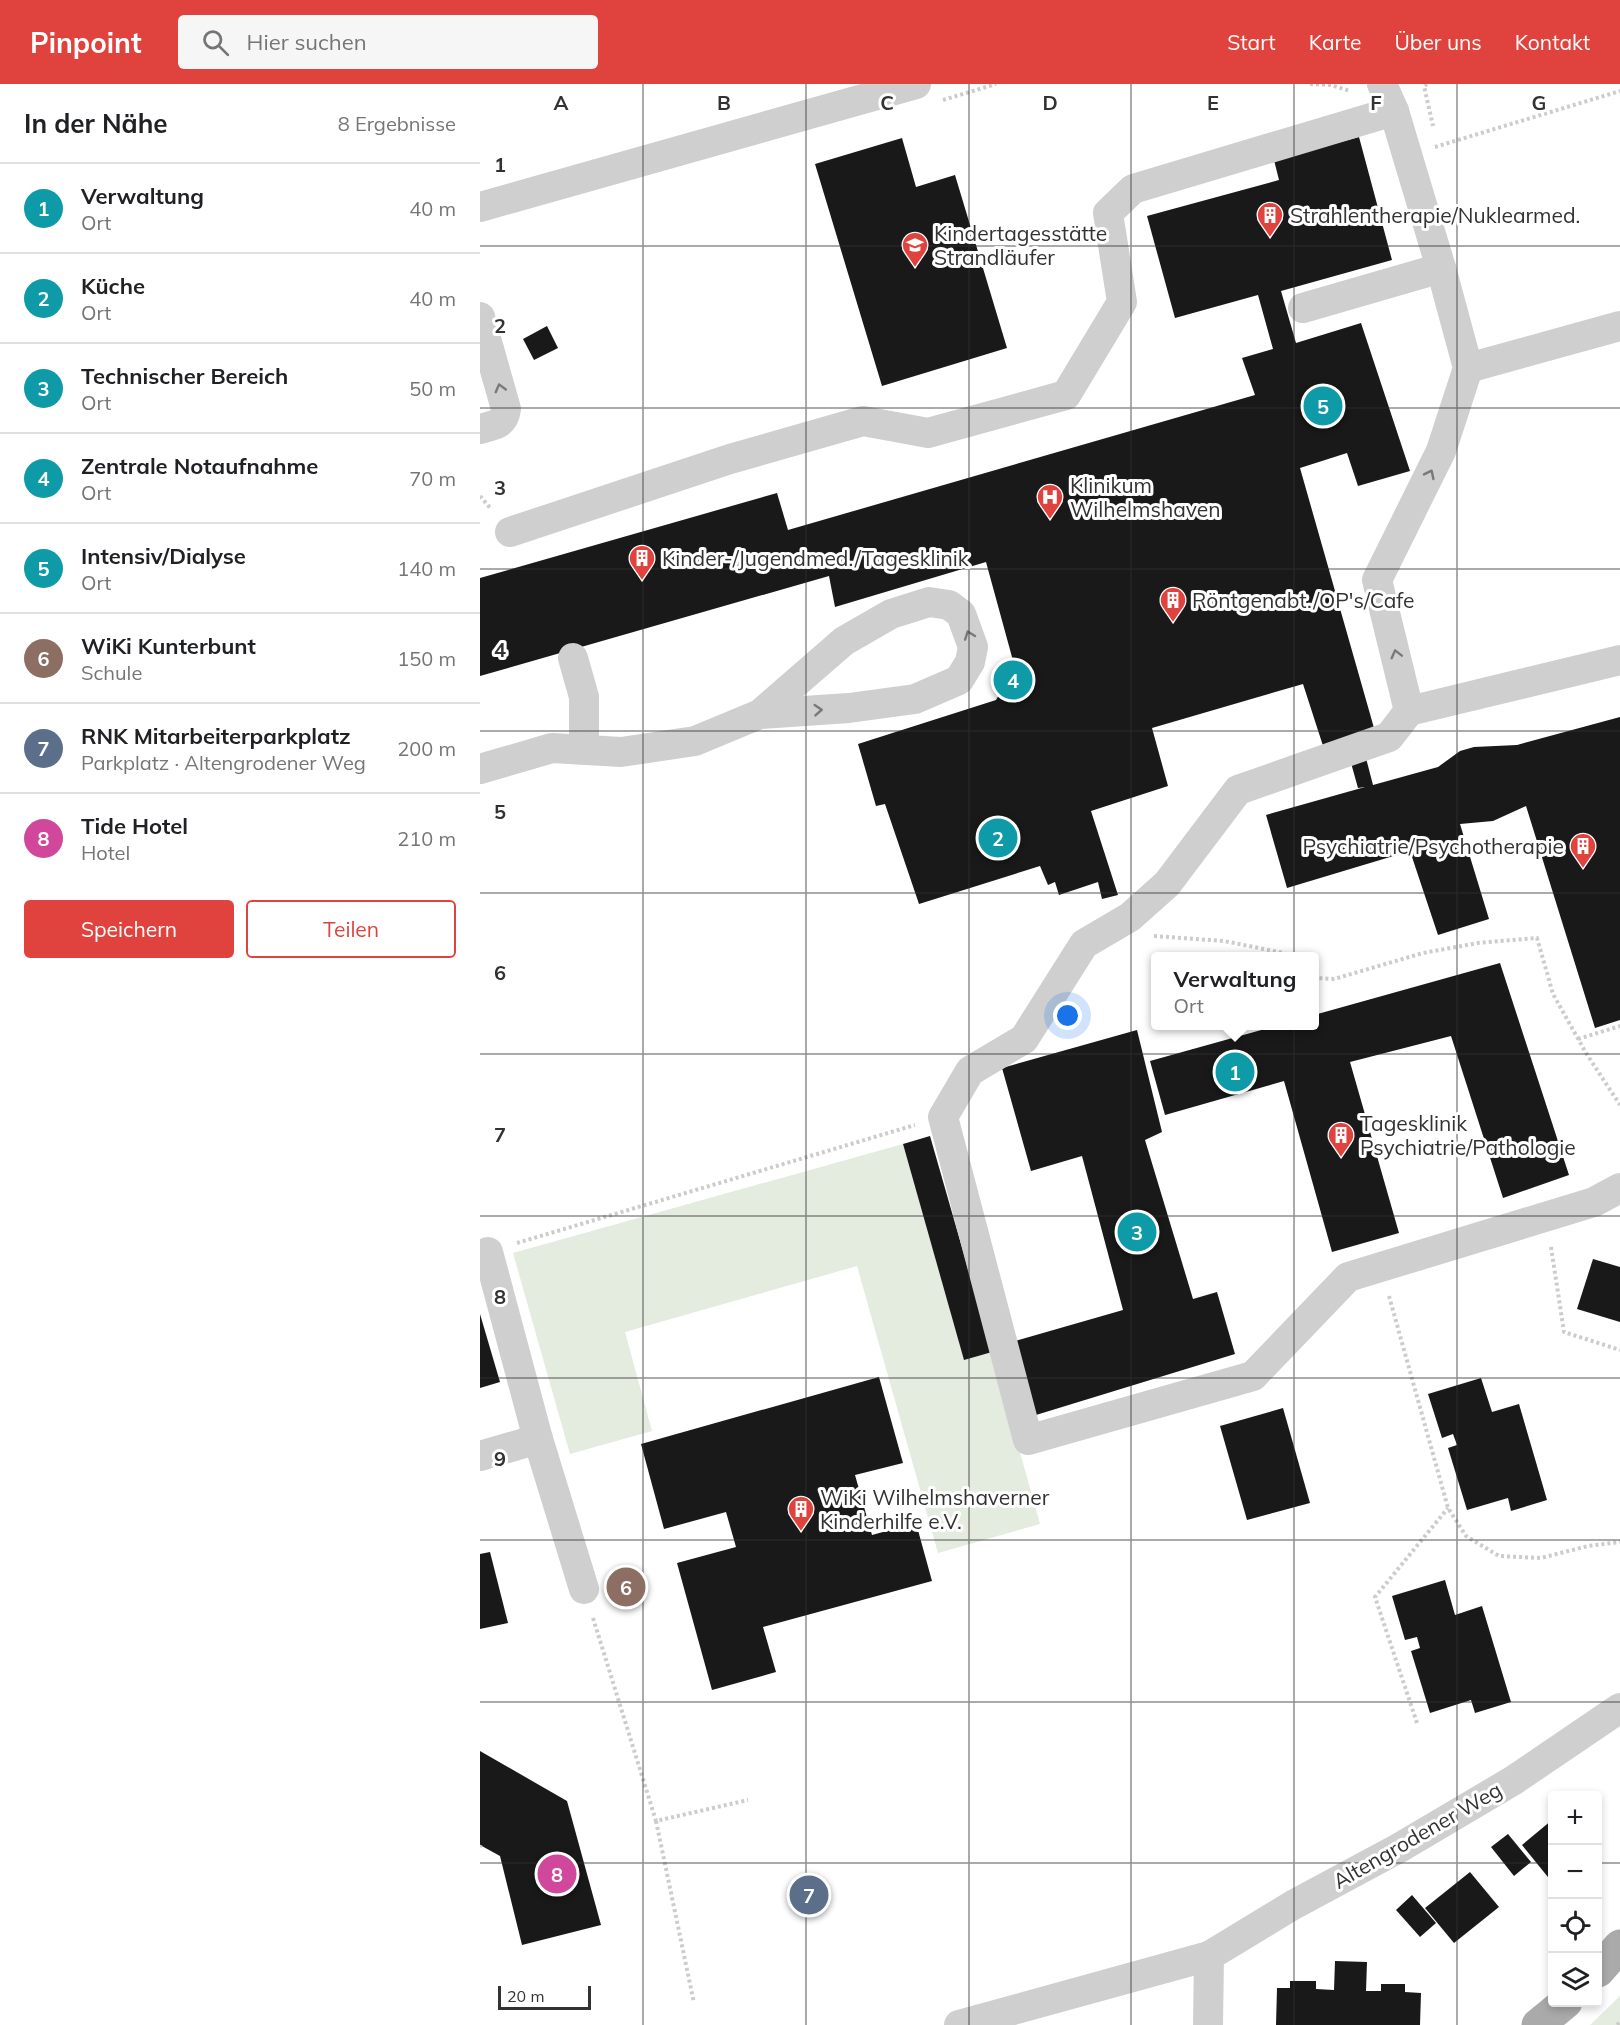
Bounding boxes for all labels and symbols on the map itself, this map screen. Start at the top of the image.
text: A [554,90,569,115]
text: B [717,90,731,115]
text: C [880,90,894,115]
text: D [1042,90,1058,115]
text: E [1207,90,1219,115]
text: F [1370,90,1382,115]
text: G [1532,90,1546,115]
text: 1 [494,152,506,177]
building icon: Strahlentherapie/Nuklearmed. [1255,200,1285,238]
place label: Strahlentherapie/Nuklearmed. [1290,202,1580,228]
place label: Kindertagesstätte Strandläufer [934,220,1107,270]
school or university icon: Kindertagesstätte Strandläufer [900,230,930,268]
text: 2 [494,313,506,338]
one-way arrow [495,384,507,394]
pin: 5 [1304,384,1342,428]
one-way arrow [1423,469,1434,480]
place label: Klinikum Wilhelmshaven [1070,472,1220,522]
text: 3 [494,475,506,500]
hospital icon: Klinikum Wilhelmshaven [1035,482,1065,520]
building icon: Kinder-/Jugendmed./Tagesklinik [627,543,657,581]
place label: Kinder-/Jugendmed./Tagesklinik [662,545,969,571]
building icon: Röntgenabt./OP's/Cafe [1158,585,1188,623]
place label: Röntgenabt./OP's/Cafe [1192,587,1415,613]
one-way arrow [963,630,976,641]
text: 4 [494,637,506,662]
one-way arrow [1390,649,1403,659]
pin: 4 [994,658,1032,702]
one-way arrow [814,704,823,717]
text: 5 [494,799,506,824]
pin: 2 [978,816,1018,861]
building icon: Psychiatrie/Psychotherapie [1568,831,1598,869]
place label: Psychiatrie/Psychotherapie [1302,833,1564,859]
text: 6 [494,960,506,985]
your location [1053,1001,1082,1030]
pin: 1 [1216,1050,1254,1094]
place label: Tagesklinik Psychiatrie/Pathologie [1360,1110,1576,1160]
building icon: Tagesklinik Psychiatrie/Pathologie [1326,1120,1356,1158]
text: 7 [494,1122,506,1147]
pin: 3 [1118,1210,1156,1254]
text: 8 [494,1284,506,1309]
text: 9 [494,1446,506,1471]
place label: WiKi Wilhelmshaverner Kinderhilfe e.V. [820,1484,1050,1534]
building icon: WiKi Wilhelmshaverner Kinderhilfe e.V. [786,1494,816,1532]
pin: 6 [606,1564,646,1610]
street label: Altengrodener Weg [1328,1776,1506,1894]
pin: 8 [538,1852,577,1896]
pin: 7 [790,1872,828,1918]
scale bar [498,1983,591,2010]

